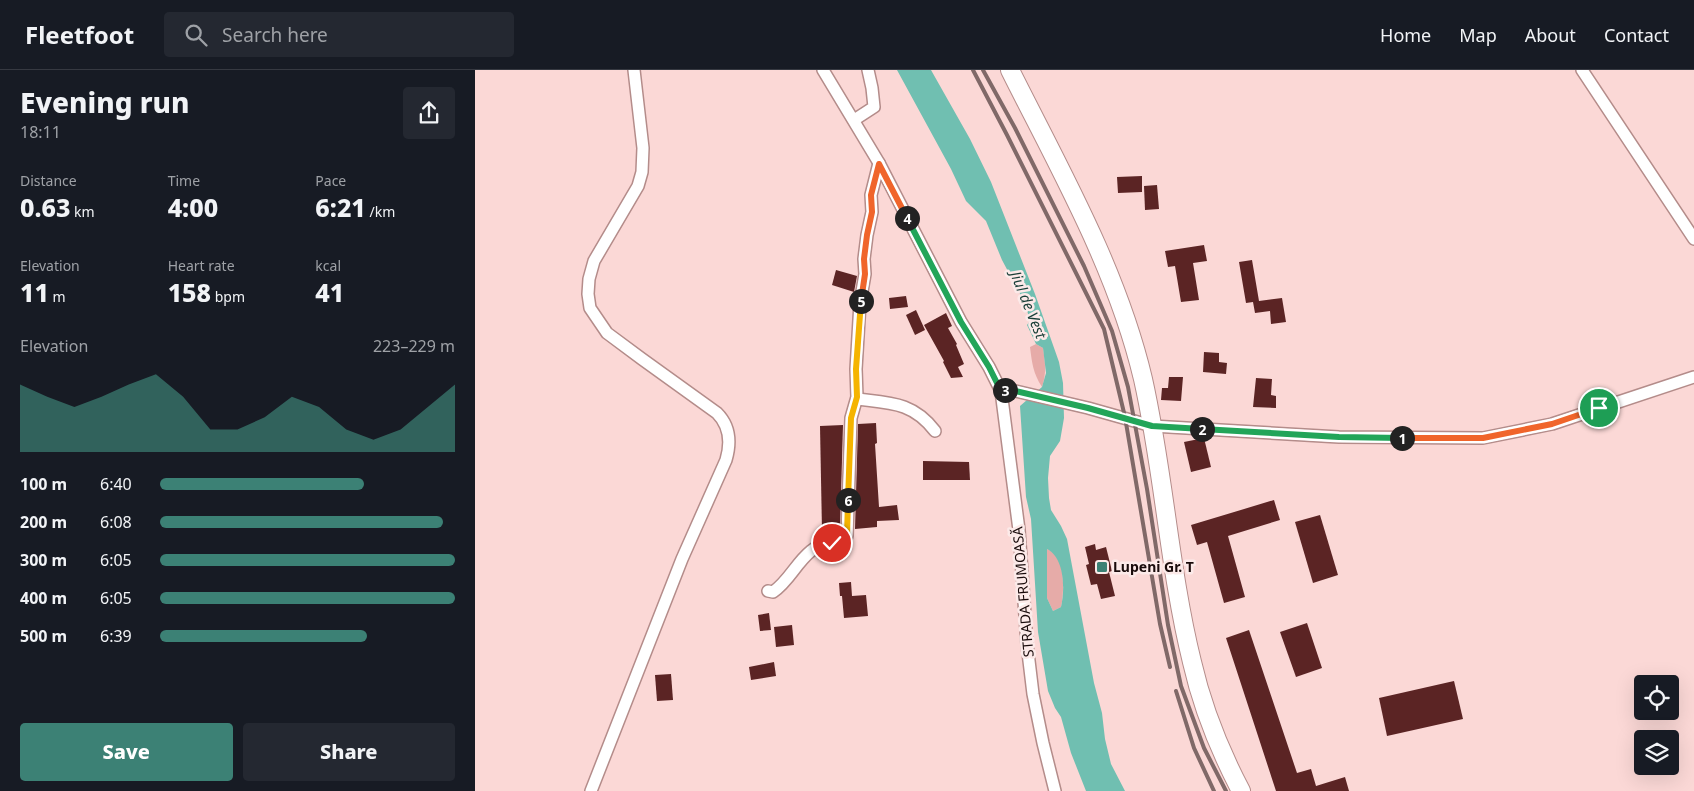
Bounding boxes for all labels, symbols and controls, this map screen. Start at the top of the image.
search box [164,12,514,57]
text: Fleetfoot [25,18,134,51]
icon: search [182,21,210,49]
text: Search here [222,22,328,48]
text: Home [1380,23,1431,47]
text: Map [1459,23,1497,47]
text: About [1525,23,1576,47]
text: Contact [1604,23,1669,47]
text: Evening run [20,83,189,121]
button: share [403,87,455,139]
text: 18:11 [20,121,61,143]
text: Distance [20,171,77,190]
text: Time [168,171,200,190]
text: Pace [315,171,346,190]
text: 0.63 [20,190,70,224]
text: 4:00 [168,190,218,224]
text: 6:21 [315,190,366,224]
text: km [70,202,95,221]
text: /km [366,202,395,221]
pin: 4 [895,206,919,230]
text: 4 [903,209,912,228]
text: Elevation [20,256,80,275]
text: Heart rate [168,256,235,275]
text: kcal [315,256,341,275]
water label: Jiul de Vest [1005,265,1052,342]
text: 11 [20,275,49,309]
text: 158 [168,275,211,309]
text: 41 [315,275,344,309]
text: m [49,287,66,306]
text: bpm [211,287,245,306]
pin: 5 [849,288,873,314]
text: 5 [857,292,866,311]
text: Elevation [20,335,88,357]
text: 223–229 m [373,335,455,357]
pin: 3 [993,378,1017,402]
text: 3 [1001,381,1010,400]
pin [1578,387,1620,429]
icon: arrive [1585,394,1613,422]
pin: 2 [1189,416,1215,442]
text: 2 [1198,420,1207,439]
pin: 1 [1389,426,1415,450]
text: 1 [1398,429,1407,448]
text: 100 m [20,473,67,495]
text: 6:40 [100,473,132,495]
pin: 6 [835,488,861,512]
text: 6 [844,491,853,510]
text: 200 m [20,511,67,533]
text: 6:08 [100,511,132,533]
pin [811,522,853,564]
street label: STRADA FRUMOASĂ [1007,526,1038,658]
icon: check [818,529,846,557]
text: 300 m [20,549,67,571]
text: 6:05 [100,549,132,571]
place label: Lupeni Gr. T [1113,557,1194,576]
marker: Lupeni Gr. T [1095,560,1109,574]
text: 400 m [20,587,67,609]
text: 6:05 [100,587,132,609]
text: 500 m [20,625,67,647]
text: 6:39 [100,625,132,647]
map controls [1634,675,1679,775]
button: locate [1634,675,1679,720]
button: Save [20,723,233,781]
button: Share [243,723,455,781]
button: layers [1634,730,1679,775]

